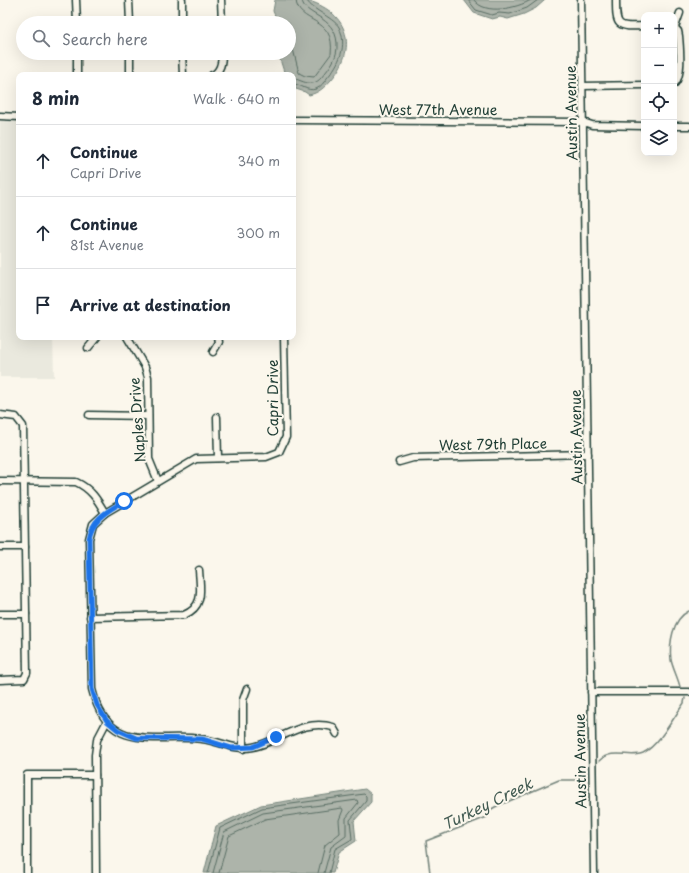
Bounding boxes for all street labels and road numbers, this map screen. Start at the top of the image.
street label: Austin Avenue [560,65,582,161]
street label: West 77th Avenue [379,99,498,120]
street label: Capri Drive [262,360,283,436]
street label: Naples Drive [124,377,150,463]
street label: Austin Avenue [565,389,587,485]
street label: West 79th Place [439,433,547,455]
street label: Austin Avenue [569,713,591,809]

